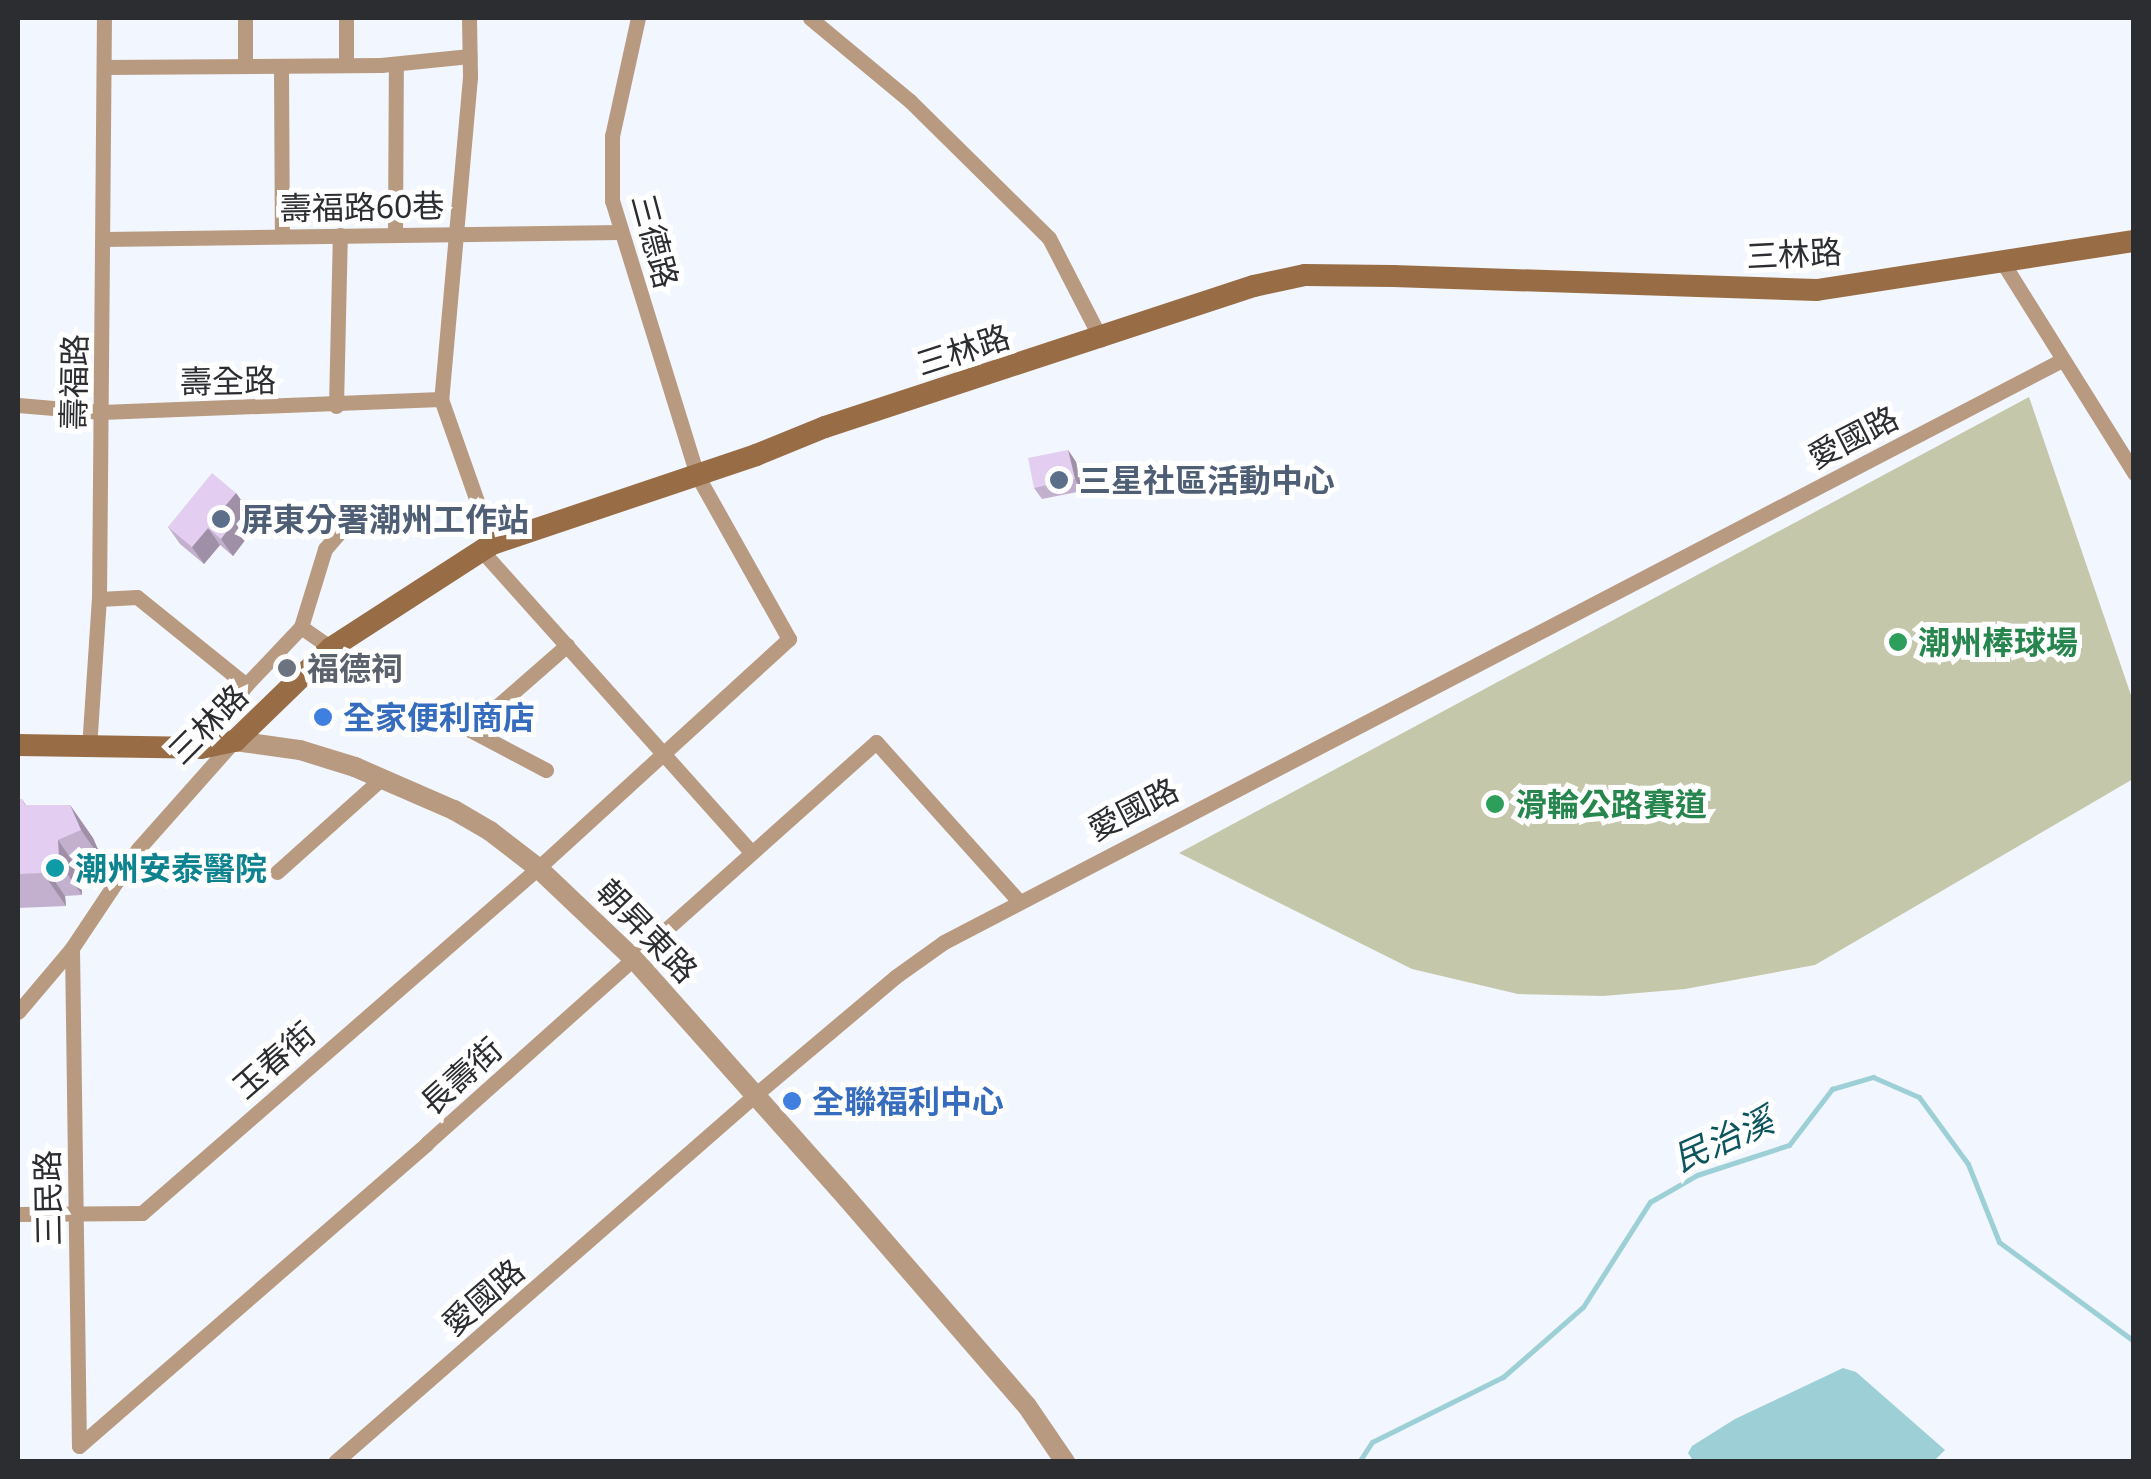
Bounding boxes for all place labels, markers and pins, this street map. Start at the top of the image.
place label: 三星社區活動中心 [1079,461,1335,499]
marker: 三星社區活動中心 [1048,469,1070,491]
place label: 屏東分署潮州工作站 [241,500,529,538]
marker: 屏東分署潮州工作站 [210,508,232,530]
place label: 潮州棒球場 [1918,623,2078,661]
marker: 潮州棒球場 [1887,631,1909,653]
place label: 福德祠 [307,649,403,687]
marker: 福德祠 [276,657,298,679]
place label: 全家便利商店 [343,698,535,736]
marker: 全家便利商店 [312,706,334,728]
place label: 滑輪公路賽道 [1515,785,1707,823]
marker: 滑輪公路賽道 [1484,793,1506,815]
place label: 潮州安泰醫院 [75,849,267,887]
marker: 潮州安泰醫院 [44,857,66,879]
place label: 全聯福利中心 [812,1082,1004,1120]
marker: 全聯福利中心 [781,1090,803,1112]

